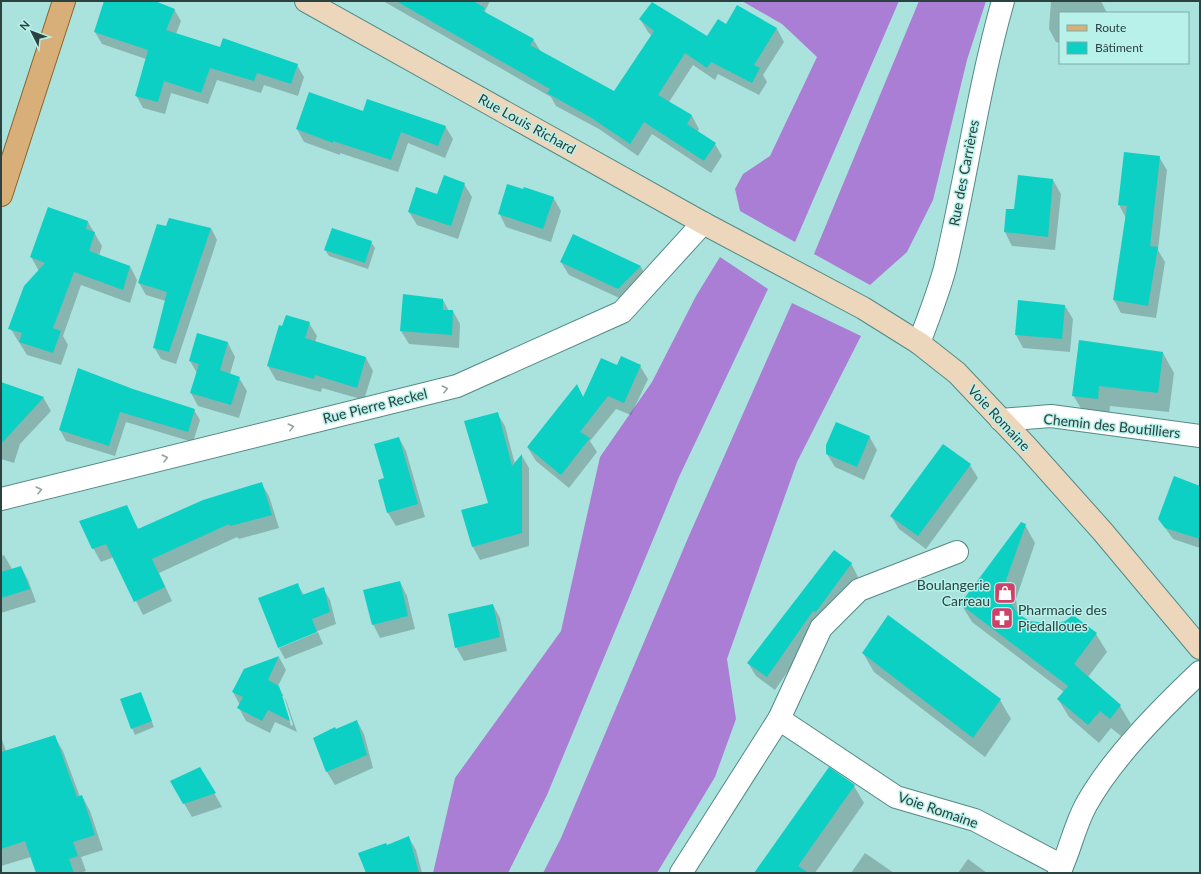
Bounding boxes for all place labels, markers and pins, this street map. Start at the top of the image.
place label: Boulangerie Carreau [917,576,990,609]
shop icon: Boulangerie Carreau [992,580,1018,606]
place label: Pharmacie des Piedalloues [1018,601,1107,634]
pharmacy icon: Pharmacie des Piedalloues [989,605,1015,631]

